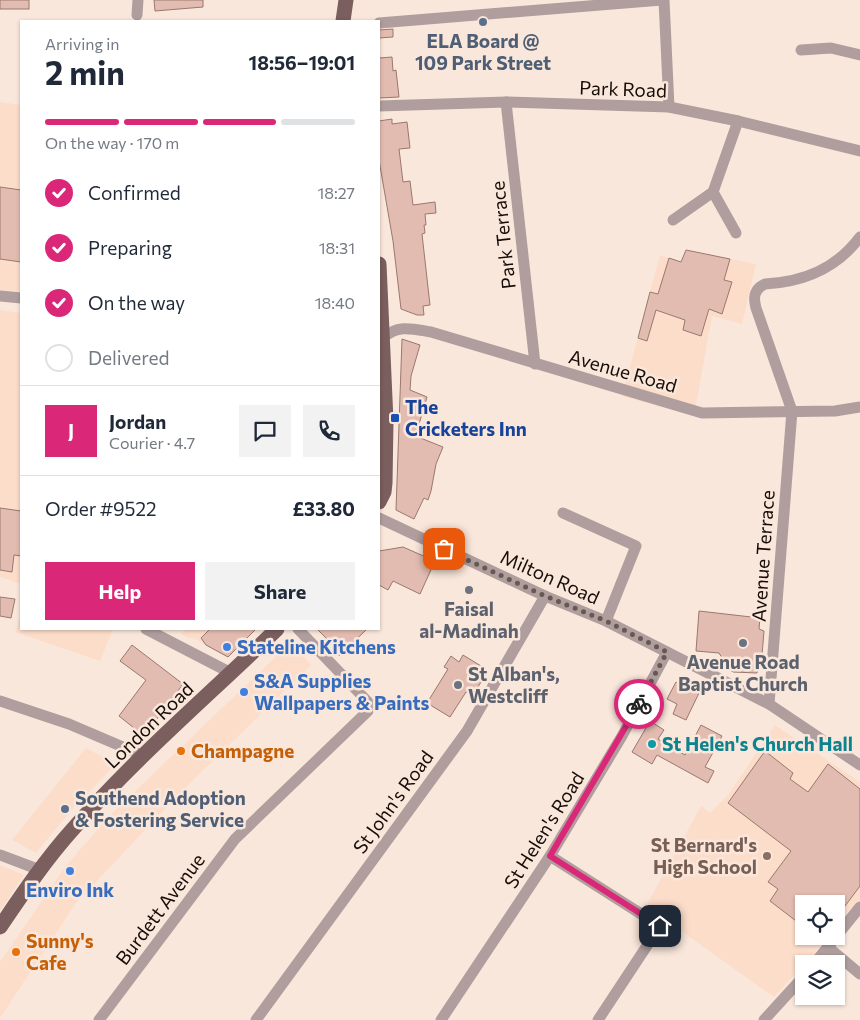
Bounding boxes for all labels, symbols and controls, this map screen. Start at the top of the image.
marker: ELA Board @ 109 Park Street [477,16,489,28]
place label: ELA Board @ 109 Park Street [415,29,551,74]
text: Arriving in [45,34,119,53]
text: 18:56–19:01 [249,51,355,74]
text: 2 min [45,52,125,92]
street label: Park Road [579,75,667,102]
text: On the way · 170 m [45,133,179,152]
icon: check [45,179,73,207]
street label: Park Terrace [485,180,520,290]
text: Confirmed [88,181,181,204]
text: 18:27 [317,183,355,202]
icon: check [45,234,73,262]
text: Preparing [88,236,172,259]
text: 18:31 [319,238,355,257]
icon: check [45,289,73,317]
text: On the way [88,291,185,314]
text: 18:40 [315,293,355,312]
street label: Avenue Road [566,344,680,397]
text: Delivered [88,346,169,369]
place label: The Cricketers Inn [405,395,527,440]
button: chat [239,405,291,457]
button: phone [303,405,355,457]
text: Jordan [109,410,166,433]
marker: The Cricketers Inn [389,412,401,424]
text: J [68,419,74,442]
text: Courier · 4.7 [109,433,195,452]
street label: Avenue Terrace [746,489,779,623]
text: Order #9522 [45,497,157,520]
text: £33.80 [293,497,355,520]
pin [423,528,465,570]
icon: bag [430,535,458,563]
street label: Milton Road [497,545,603,609]
button: Help [45,562,195,620]
button: Share [205,562,355,620]
marker: Faisal al-Madinah [463,584,475,596]
place label: Faisal al-Madinah [419,597,519,642]
place label: Stateline Kitchens [237,635,396,658]
marker: Avenue Road Baptist Church [737,637,749,649]
marker: Stateline Kitchens [221,641,233,653]
place label: Avenue Road Baptist Church [678,650,808,695]
place label: St Alban's, Westcliff [468,662,560,707]
place label: S&A Supplies Wallpapers & Paints [254,669,430,714]
street label: London Road [100,677,198,773]
marker: St Alban's, Westcliff [452,679,464,691]
courier [614,679,664,729]
marker: S&A Supplies Wallpapers & Paints [238,686,250,698]
icon: bike [625,690,653,718]
place label: St Helen's Church Hall [662,732,853,755]
marker: St Helen's Church Hall [646,738,658,750]
place label: Champagne [191,739,294,762]
marker: Champagne [175,745,187,757]
street label: St John's Road [348,746,438,858]
street label: St Helen's Road [499,767,589,892]
place label: Southend Adoption & Fostering Service [75,786,246,831]
marker: Southend Adoption & Fostering Service [59,803,71,815]
place label: St Bernard's High School [651,833,757,878]
street label: Burdett Avenue [110,848,209,969]
marker: St Bernard's High School [761,850,773,862]
marker: Enviro Ink [64,865,76,877]
place label: Enviro Ink [26,878,114,901]
map controls [795,895,845,1005]
button: locate [795,895,845,945]
pin [639,905,681,947]
icon: home [646,912,674,940]
place label: Sunny's Cafe [26,929,94,974]
marker: Sunny's Cafe [10,946,22,958]
button: layers [795,955,845,1005]

